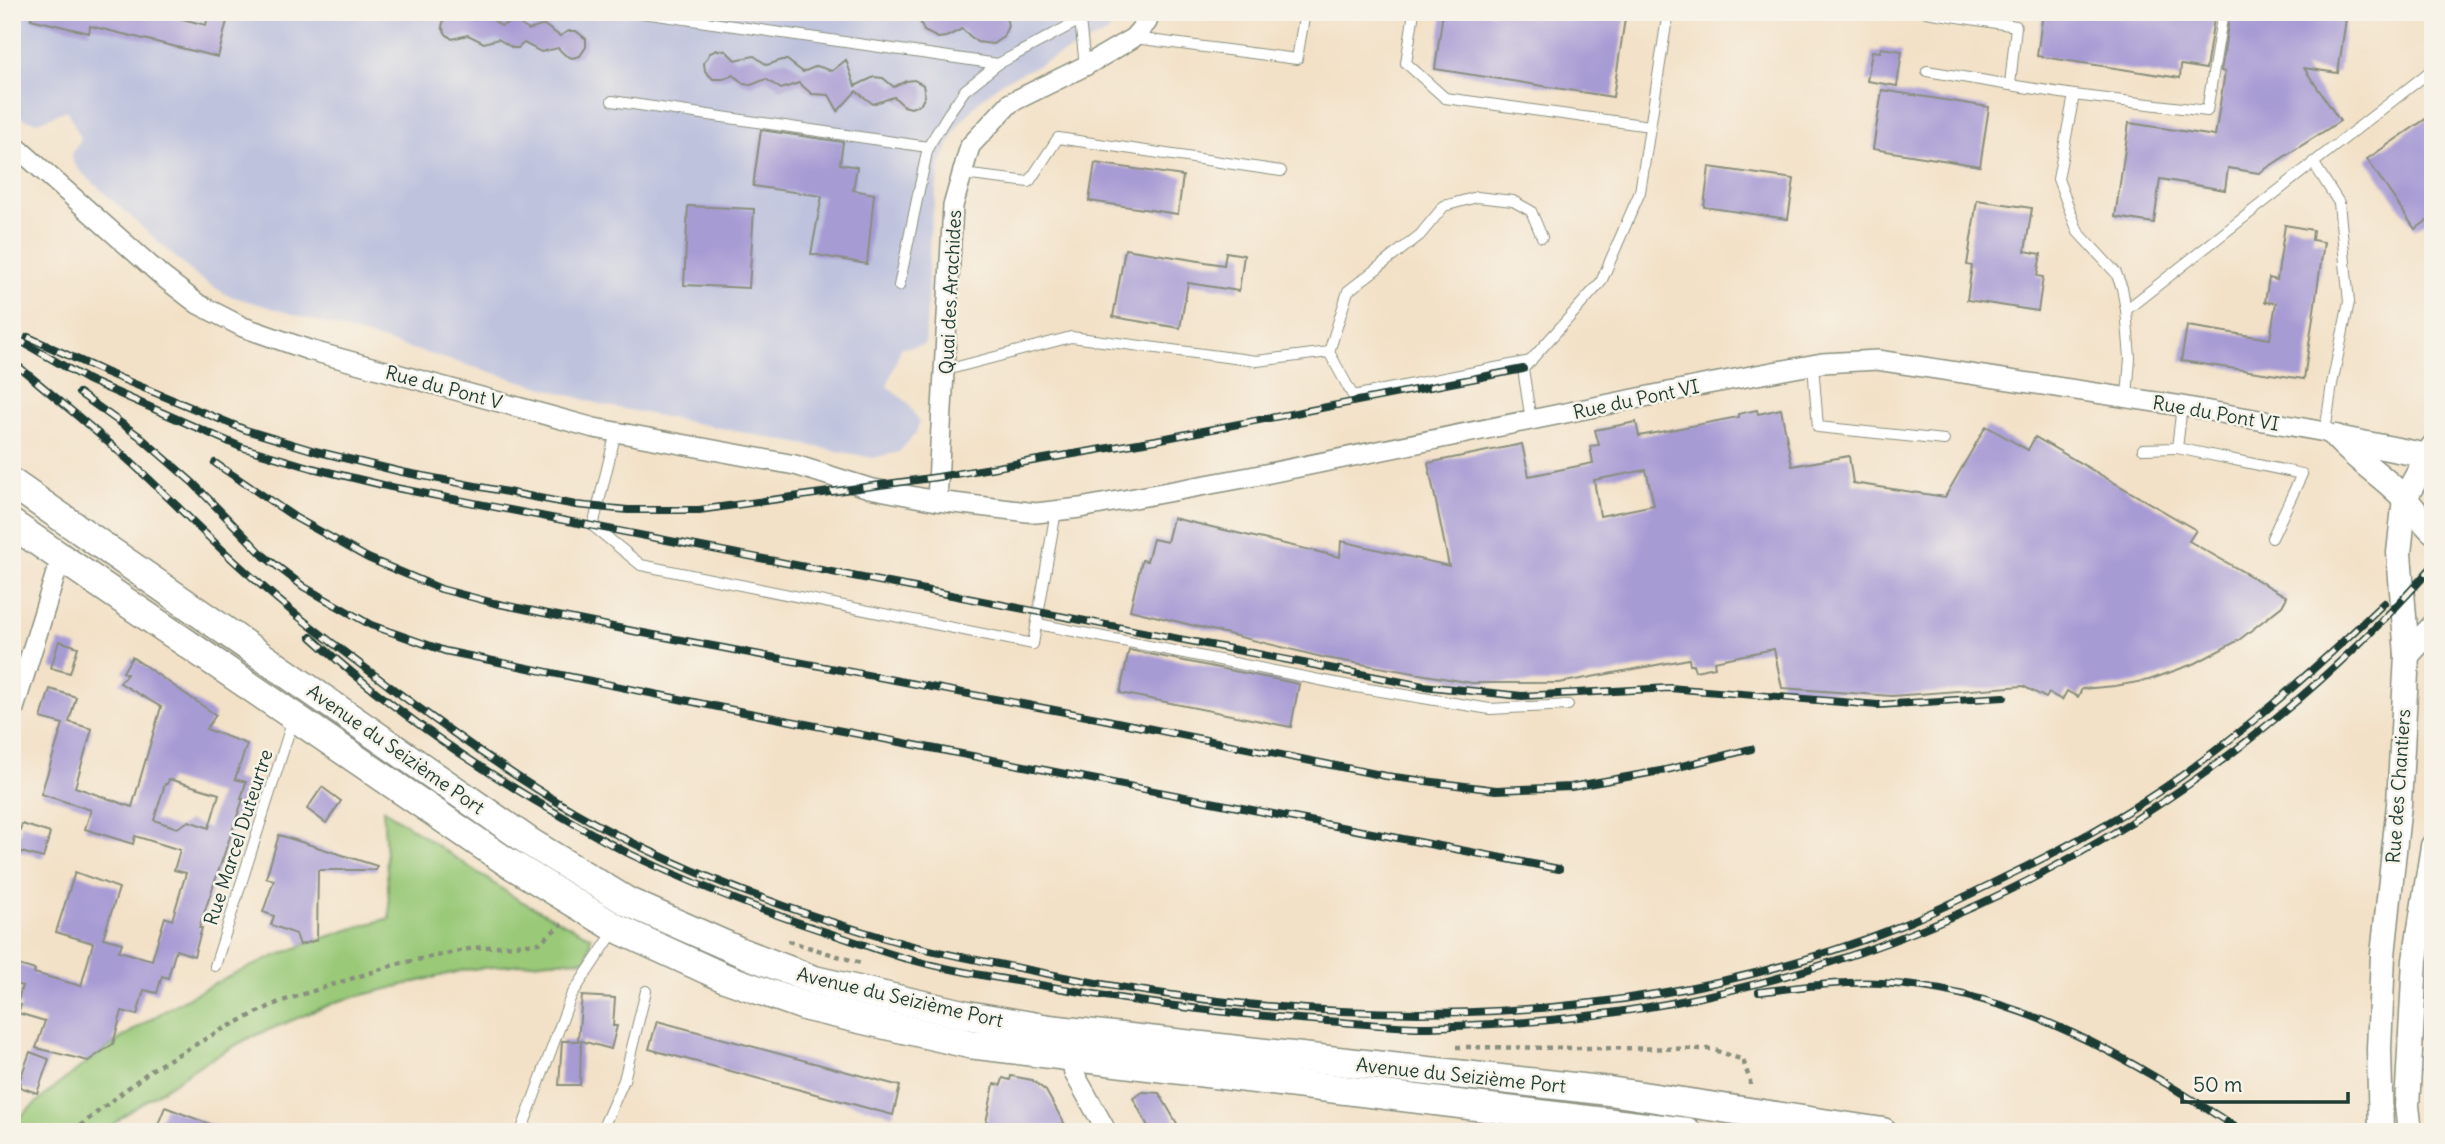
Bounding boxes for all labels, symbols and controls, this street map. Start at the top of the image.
street label: Quai des Arachides [934,209,966,375]
street label: Rue du Pont V [383,360,505,414]
street label: Rue du Pont VI [1571,374,1701,424]
street label: Rue du Pont VI [2151,390,2281,436]
street label: Avenue du Seizième Port [303,679,489,819]
street label: Rue des Chantiers [2381,708,2415,864]
street label: Rue Marcel Duteurtre [198,746,278,928]
street label: Avenue du Seizième Port [795,962,1005,1032]
street label: Avenue du Seizième Port [1355,1052,1567,1098]
scale bar [2182,1060,2349,1104]
text: 50 m [2193,1071,2242,1098]

